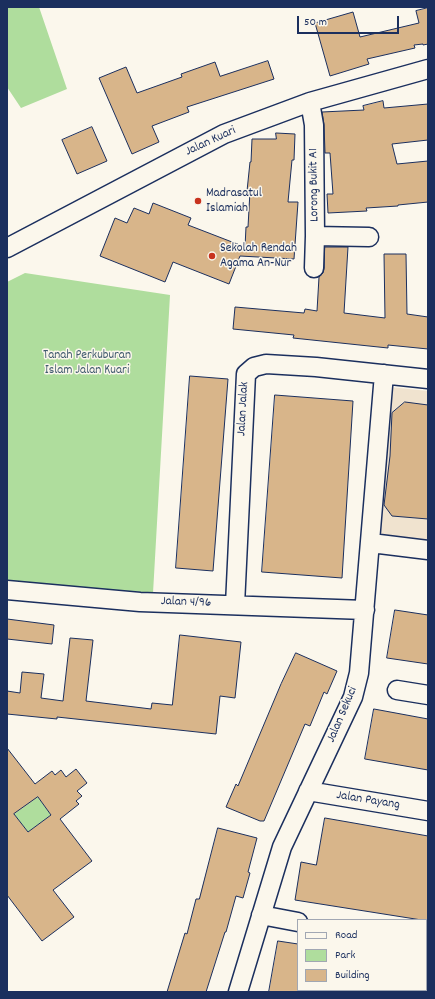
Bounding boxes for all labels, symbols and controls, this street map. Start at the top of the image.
scale bar [299,8,401,34]
text: 50 m [304,14,327,31]
street label: Jalan Kuari [183,124,239,160]
street label: Lorong Bukit A1 [307,148,323,222]
place label: Madrasatul Islamiah [206,186,262,217]
marker: Madrasatul Islamiah [193,196,203,206]
place label: Sekolah Rendah Agama An-Nur [220,241,297,272]
marker: Sekolah Rendah Agama An-Nur [207,251,217,261]
park label: Tanah Perkuburan Islam Jalan Kuari [43,348,131,379]
street label: Jalan Jalak [235,381,253,437]
street label: Jalan 4/96 [161,594,211,612]
street label: Jalan Sekuci [324,685,362,745]
street label: Jalan Payang [335,788,401,814]
legend [297,919,427,991]
text: Road [335,927,357,944]
text: Park [335,947,355,964]
text: Building [335,967,370,984]

